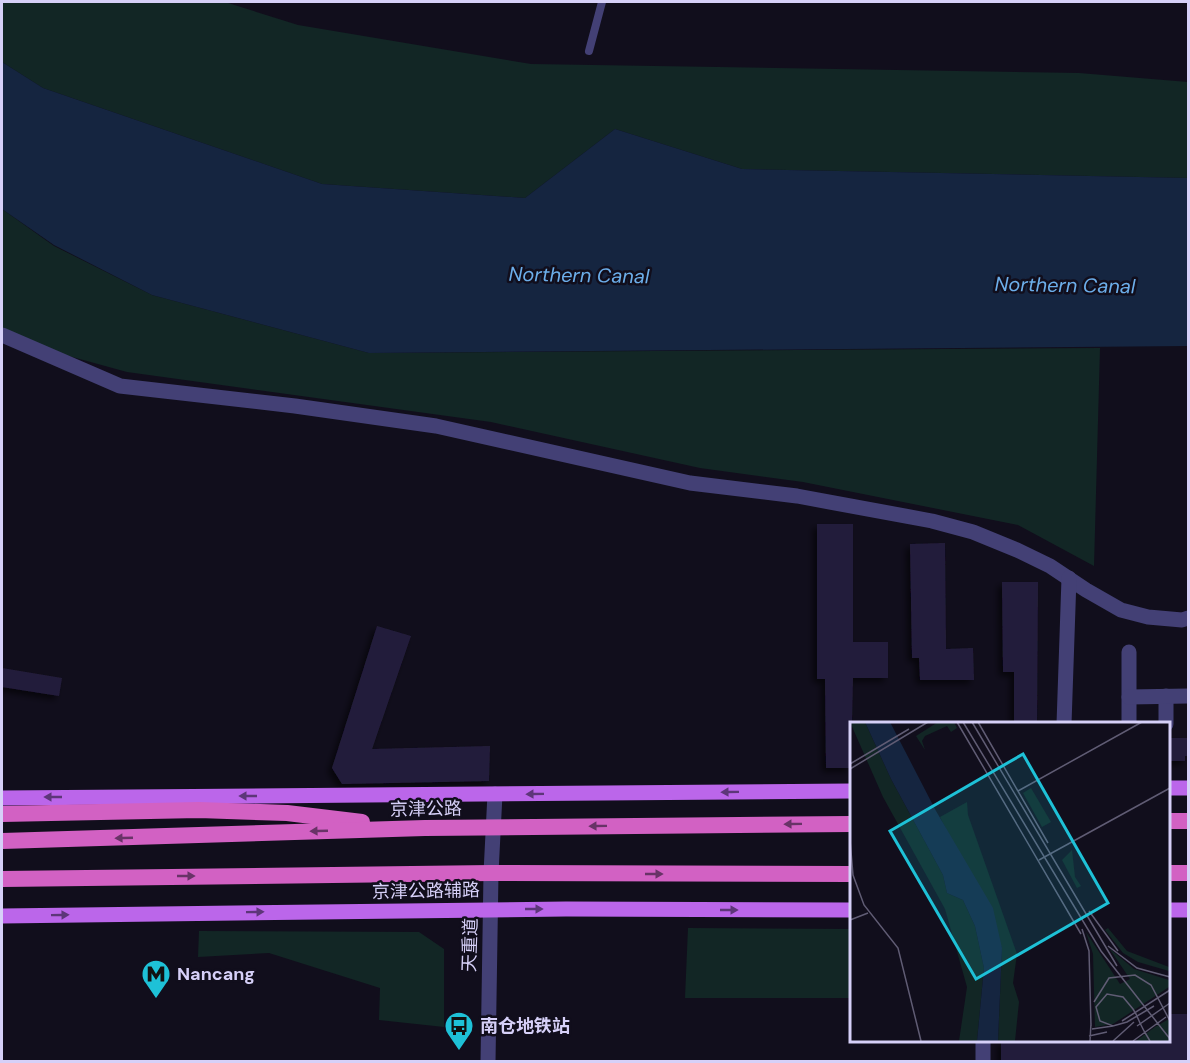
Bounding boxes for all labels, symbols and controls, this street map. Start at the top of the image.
water label: Northern Canal [508,261,650,289]
water label: Northern Canal [994,271,1136,299]
inset map [850,722,1169,1042]
one-way arrow [720,787,739,797]
one-way arrow [525,789,544,799]
one-way arrow [238,791,257,801]
one-way arrow [43,793,62,802]
street label: 京津公路 [390,796,462,822]
one-way arrow [783,820,802,829]
one-way arrow [588,821,607,831]
one-way arrow [309,827,328,836]
one-way arrow [114,833,133,842]
one-way arrow [644,869,663,879]
one-way arrow [176,871,195,881]
street label: 京津公路辅路 [372,878,480,904]
one-way arrow [524,904,543,914]
one-way arrow [719,905,738,915]
one-way arrow [245,908,264,917]
one-way arrow [50,910,69,920]
street label: 天重道 [457,918,483,972]
metro station icon: Nancang [140,958,172,1000]
place label: Nancang [177,962,255,986]
bus stop icon: 南仓地铁站 [443,1010,475,1052]
place label: 南仓地铁站 [480,1014,570,1038]

